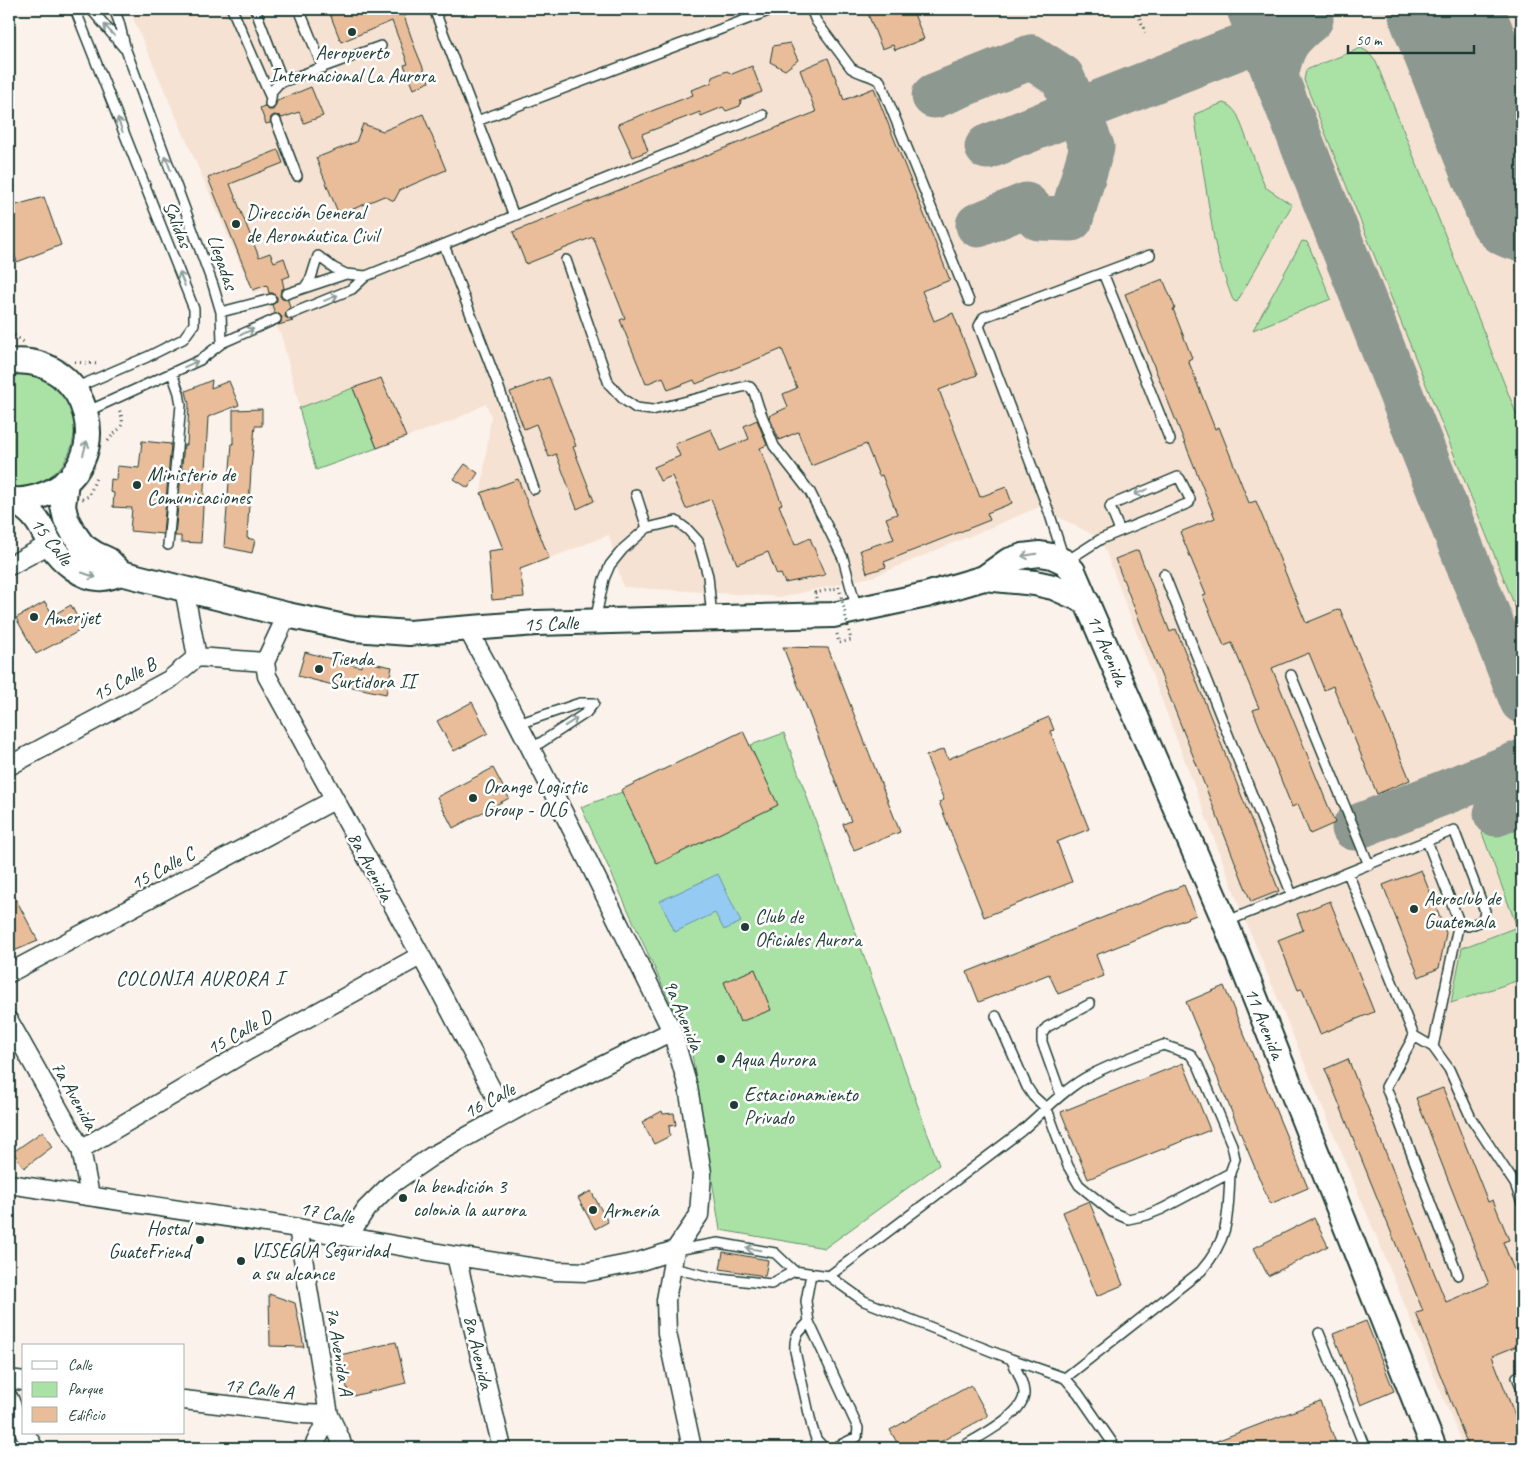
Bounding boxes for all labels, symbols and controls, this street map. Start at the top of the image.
scale bar [1348,22,1475,54]
one-way arrow [103,23,114,36]
marker: Aeropuerto Internacional La Aurora [346,26,358,38]
text: 50 m [1356,31,1383,50]
place label: Aeropuerto Internacional La Aurora [269,40,437,88]
one-way arrow [115,118,125,133]
one-way arrow [163,156,172,172]
street label: Salidas [157,197,199,253]
place label: Dirección General de Aeronáutica Civil [246,200,382,248]
marker: Dirección General de Aeronáutica Civil [230,218,242,230]
street label: Llegadas [201,231,244,295]
one-way arrow [177,272,186,287]
one-way arrow [323,293,338,302]
one-way arrow [239,326,254,336]
one-way arrow [183,359,198,369]
one-way arrow [81,440,90,456]
place label: Ministerio de Comunicaciones [147,462,253,510]
marker: Ministerio de Comunicaciones [131,479,143,491]
one-way arrow [1134,488,1149,497]
street label: 15 Calle [25,512,79,572]
one-way arrow [1022,551,1038,561]
one-way arrow [80,571,96,580]
place label: Amerijet [44,605,102,630]
street label: 15 Calle [523,610,580,637]
marker: Amerijet [28,611,40,623]
street label: 11 Avenida [1081,611,1134,691]
place label: Tienda Surtidora II [329,646,419,694]
street label: 15 Calle B [88,651,162,707]
marker: Tienda Surtidora II [313,663,325,675]
one-way arrow [564,717,578,727]
place label: Orange Logistic Group - OLG [483,774,588,822]
marker: Orange Logistic Group - OLG [467,792,479,804]
street label: 8a Avenida [342,827,400,906]
street label: 15 Calle C [126,840,201,896]
place label: Aeroclub de Guatemala [1424,886,1502,934]
marker: Aeroclub de Guatemala [1408,903,1420,915]
place label: Club de Oficiales Aurora [755,904,863,952]
marker: Club de Oficiales Aurora [739,921,751,933]
district label: COLONIA AURORA I [116,965,288,991]
street label: 9a Avenida [658,976,710,1056]
street label: 11 Avenida [1239,984,1291,1064]
street label: 15 Calle D [202,1004,277,1061]
place label: Aqua Aurora [731,1047,817,1072]
marker: Aqua Aurora [715,1053,727,1065]
street label: 7a Avenida [45,1056,104,1135]
street label: 16 Calle [459,1076,520,1124]
place label: Estacionamiento Privado [744,1082,859,1130]
marker: Estacionamiento Privado [728,1099,740,1111]
place label: la bendición 3 colonia la aurora [413,1174,527,1222]
marker: la bendición 3 colonia la aurora [397,1192,409,1204]
street label: 17 Calle [298,1195,357,1230]
place label: Armería [603,1198,660,1223]
marker: Armería [587,1204,599,1216]
place label: Hostal GuateFriend [109,1216,194,1264]
marker: Hostal GuateFriend [194,1234,206,1246]
place label: VISEGUA Seguridad a su alcance [251,1238,392,1286]
one-way arrow [745,1244,761,1254]
marker: VISEGUA Seguridad a su alcance [235,1255,247,1267]
street label: 7a Avenida A [320,1305,359,1398]
street label: 8a Avenida [458,1313,499,1393]
legend [22,1344,185,1434]
text: Calle [68,1356,93,1375]
street label: 17 Calle A [223,1372,296,1405]
text: Parque [68,1380,104,1399]
text: Edificio [68,1406,106,1425]

